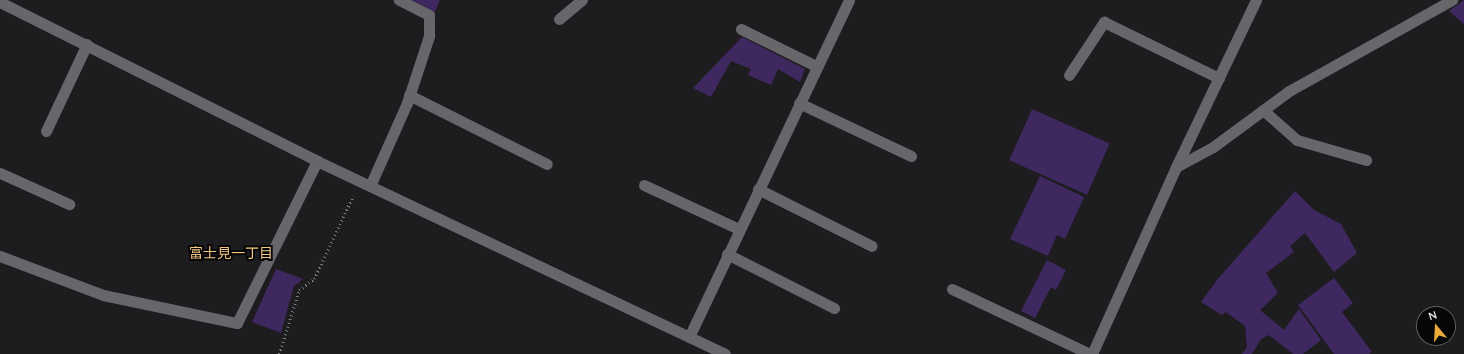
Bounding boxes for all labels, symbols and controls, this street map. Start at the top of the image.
district label: 富士見一丁目 [189,245,273,261]
north arrow [1416,306,1456,346]
text: N [1427,308,1439,323]

